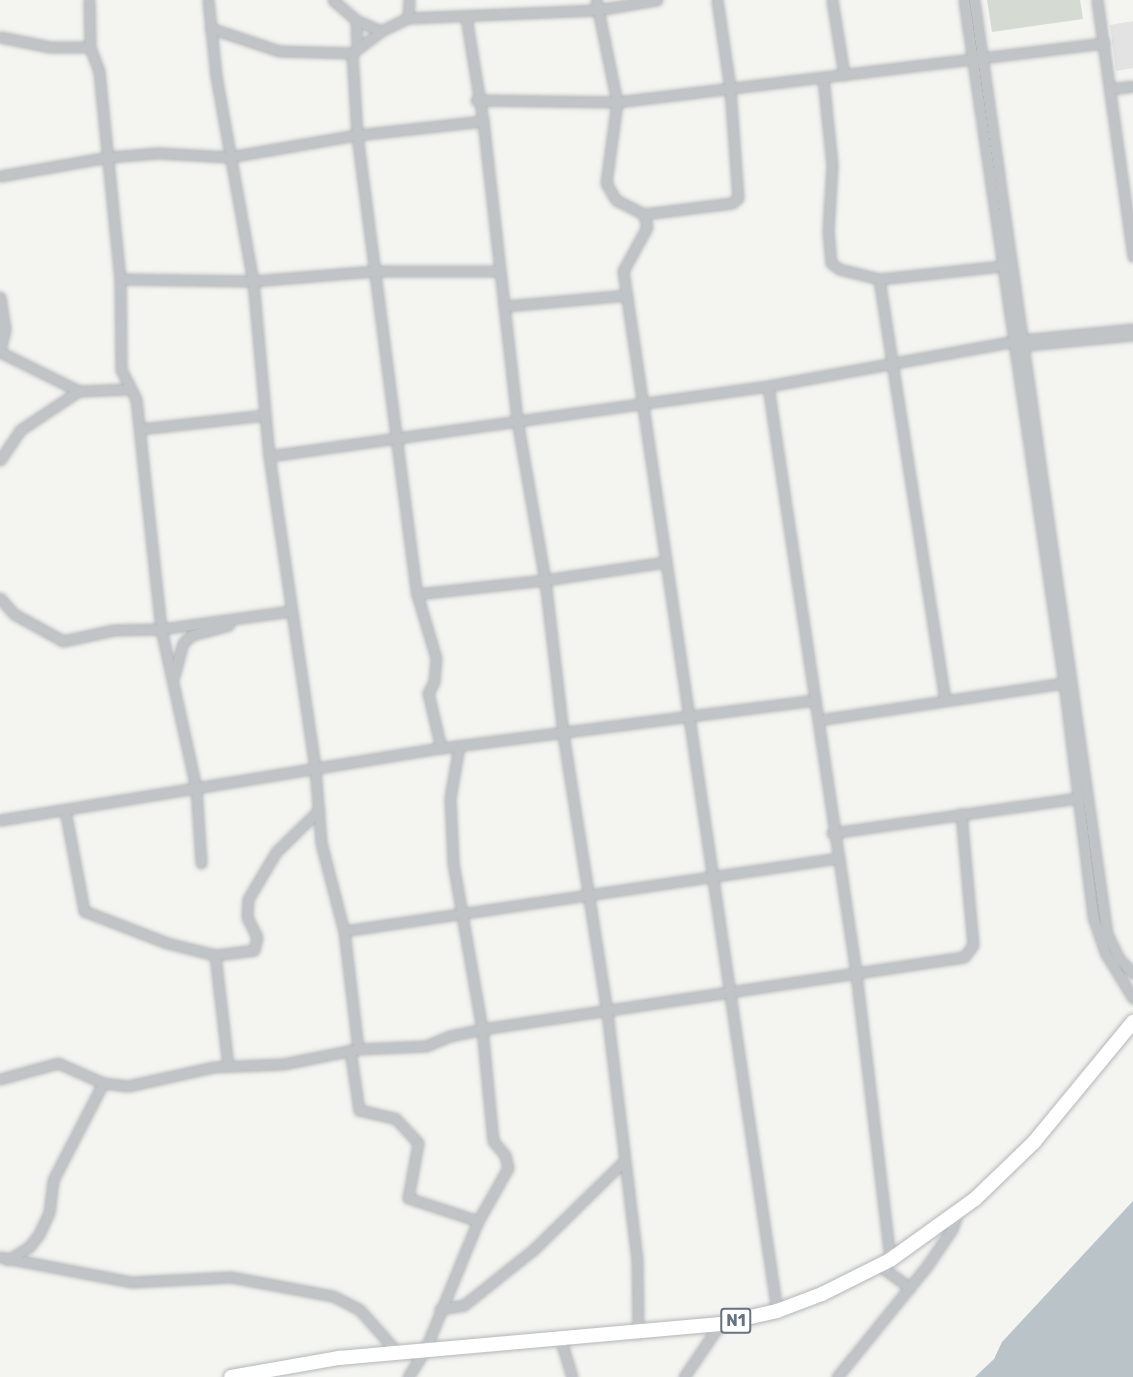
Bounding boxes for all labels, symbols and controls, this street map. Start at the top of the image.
road number: N1 [720,1308,752,1334]

